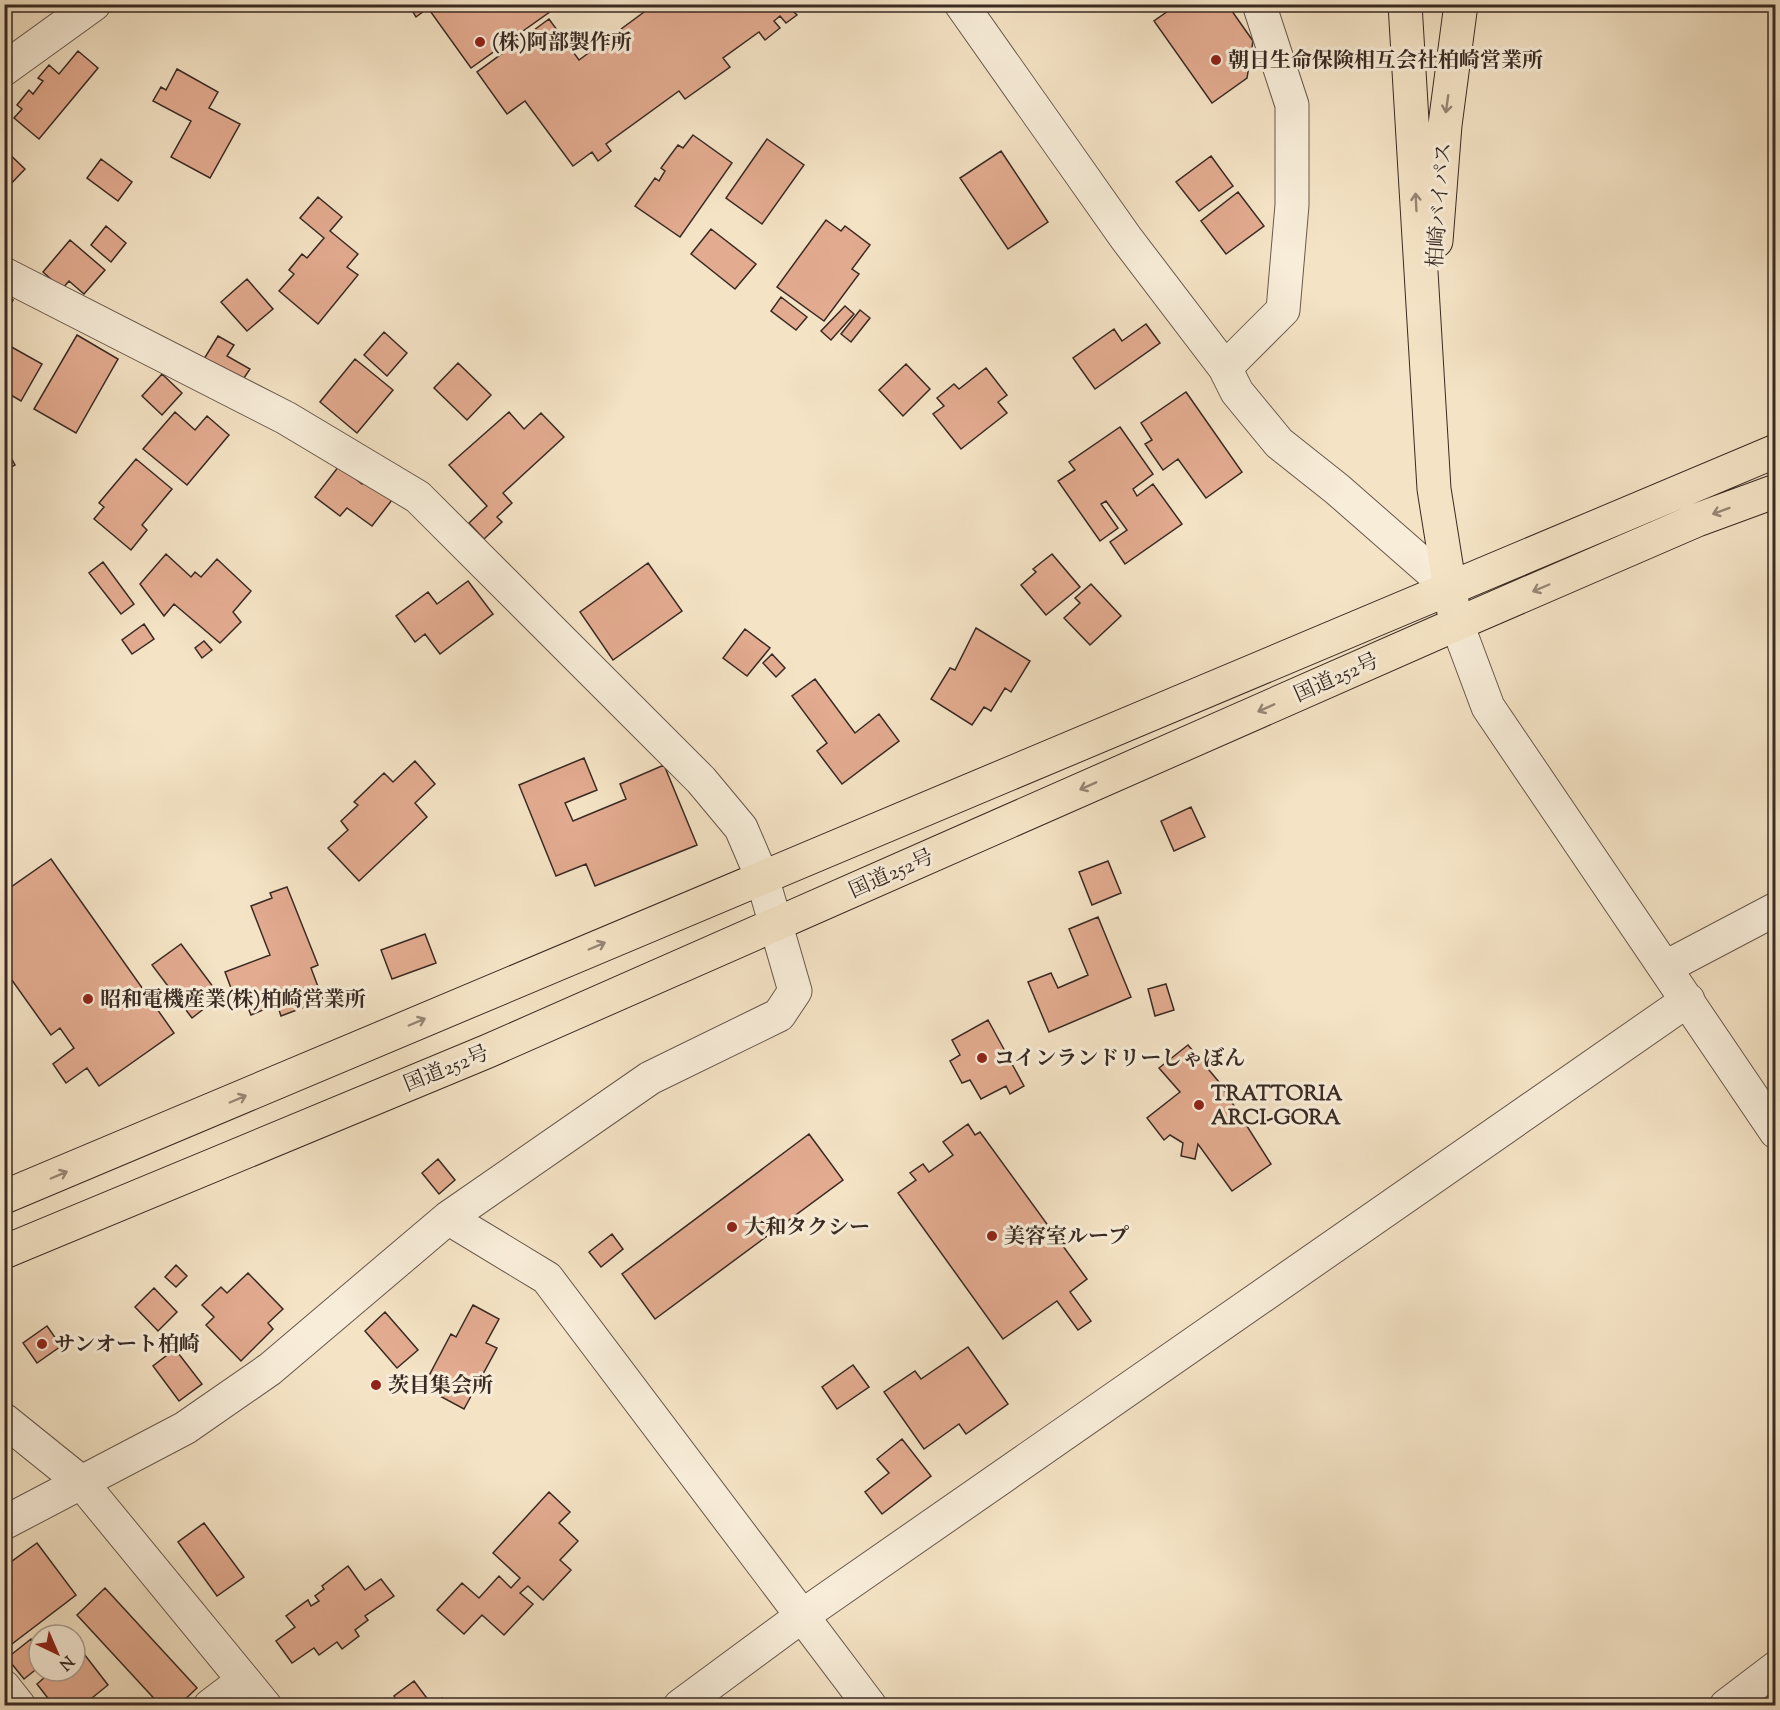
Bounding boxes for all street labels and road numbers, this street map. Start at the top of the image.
street label: 柏崎バイパス [1422,141,1460,269]
street label: 国道252号 [1290,647,1384,711]
street label: 国道252号 [845,843,939,907]
street label: 国道252号 [399,1039,494,1101]

